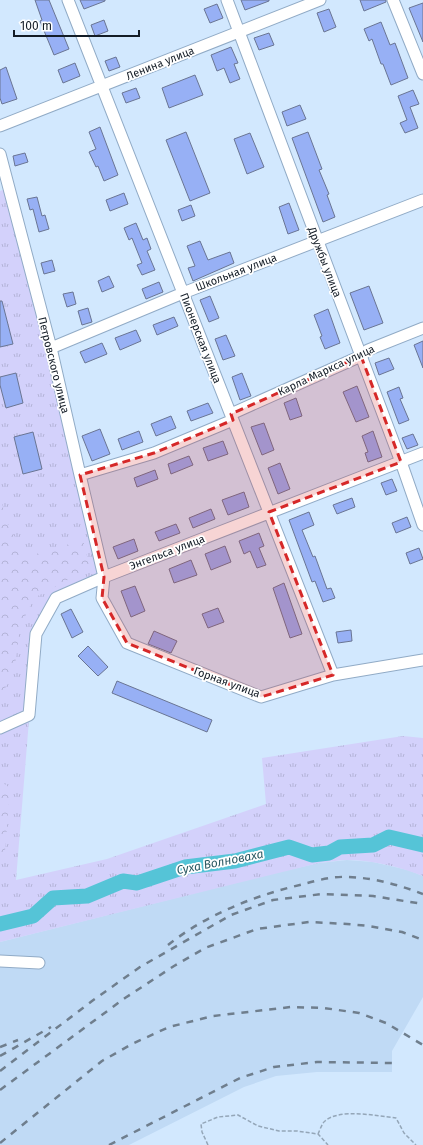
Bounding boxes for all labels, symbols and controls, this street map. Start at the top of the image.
scale bar [14,12,139,38]
text: 100 m [20,19,52,33]
street label: Ленина улица [124,44,196,83]
street label: Дружбы улица [305,224,344,299]
street label: Школьная улица [194,251,279,294]
street label: Пионерская улица [177,291,224,385]
street label: Петровского улица [35,316,72,415]
street label: Карла Маркса улица [276,342,377,399]
street label: Энгельса улица [128,532,207,573]
street label: Горная улица [192,664,262,700]
water label: Суха Волноваха [175,847,265,877]

